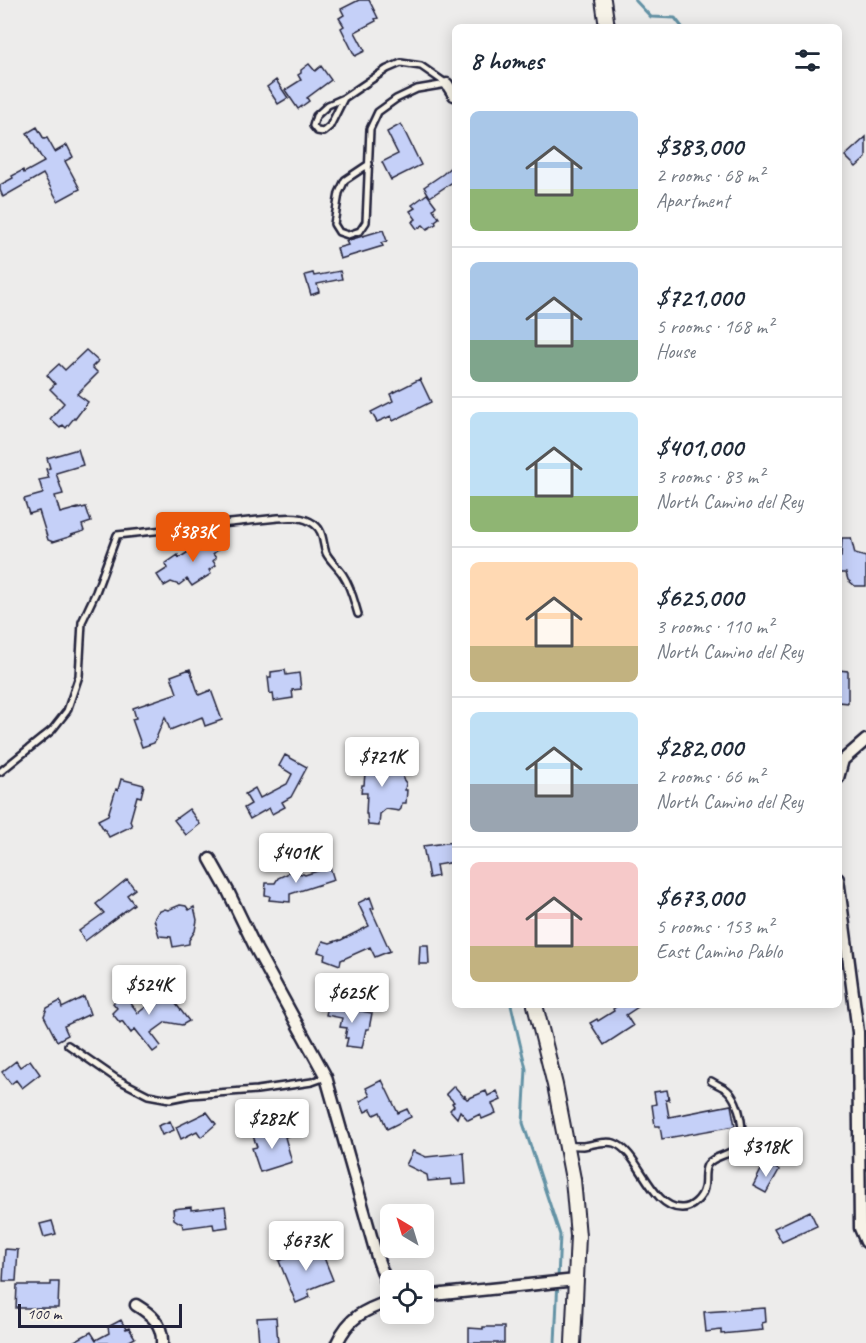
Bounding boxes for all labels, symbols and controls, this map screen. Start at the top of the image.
text: 8 homes [470,44,543,77]
icon: filters [791,44,824,77]
text: $383,000 [656,130,743,163]
icon: home [518,135,590,207]
text: 2 rooms · 68 m² [656,163,764,188]
text: Apartment [656,188,729,213]
text: $721,000 [656,281,743,314]
icon: home [518,286,590,358]
text: 5 rooms · 168 m² [656,314,773,339]
text: House [656,339,695,364]
text: $401,000 [656,431,743,464]
icon: home [518,436,590,508]
text: 3 rooms · 83 m² [656,464,764,489]
text: North Camino del Rey [656,489,803,514]
pin: $383K [151,512,235,563]
text: $383K [170,519,216,544]
text: $625,000 [656,581,743,614]
icon: home [518,586,590,658]
text: 3 rooms · 110 m² [656,614,773,639]
text: North Camino del Rey [656,639,803,664]
text: $282,000 [656,731,743,764]
icon: home [518,736,590,808]
pin: $721K [340,737,424,788]
text: $721K [359,744,405,769]
text: 2 rooms · 66 m² [656,764,764,789]
text: North Camino del Rey [656,789,803,814]
pin: $401K [254,833,338,884]
text: $401K [273,840,319,865]
text: $673,000 [656,881,744,914]
icon: home [518,886,590,958]
text: 5 rooms · 153 m² [656,914,773,939]
text: East Camino Pablo [656,939,782,964]
pin: $524K [107,965,191,1016]
text: $524K [126,972,172,997]
pin: $625K [310,973,394,1024]
text: $625K [329,980,375,1005]
pin: $282K [230,1099,314,1150]
text: $282K [249,1106,295,1131]
pin: $318K [724,1127,808,1178]
text: $318K [743,1134,789,1159]
north arrow [380,1204,434,1258]
map controls [380,1204,434,1324]
pin: $673K [264,1221,348,1272]
text: $673K [283,1228,329,1253]
button: locate [380,1270,434,1324]
scale bar [18,1301,182,1328]
text: 100 m [27,1304,61,1324]

